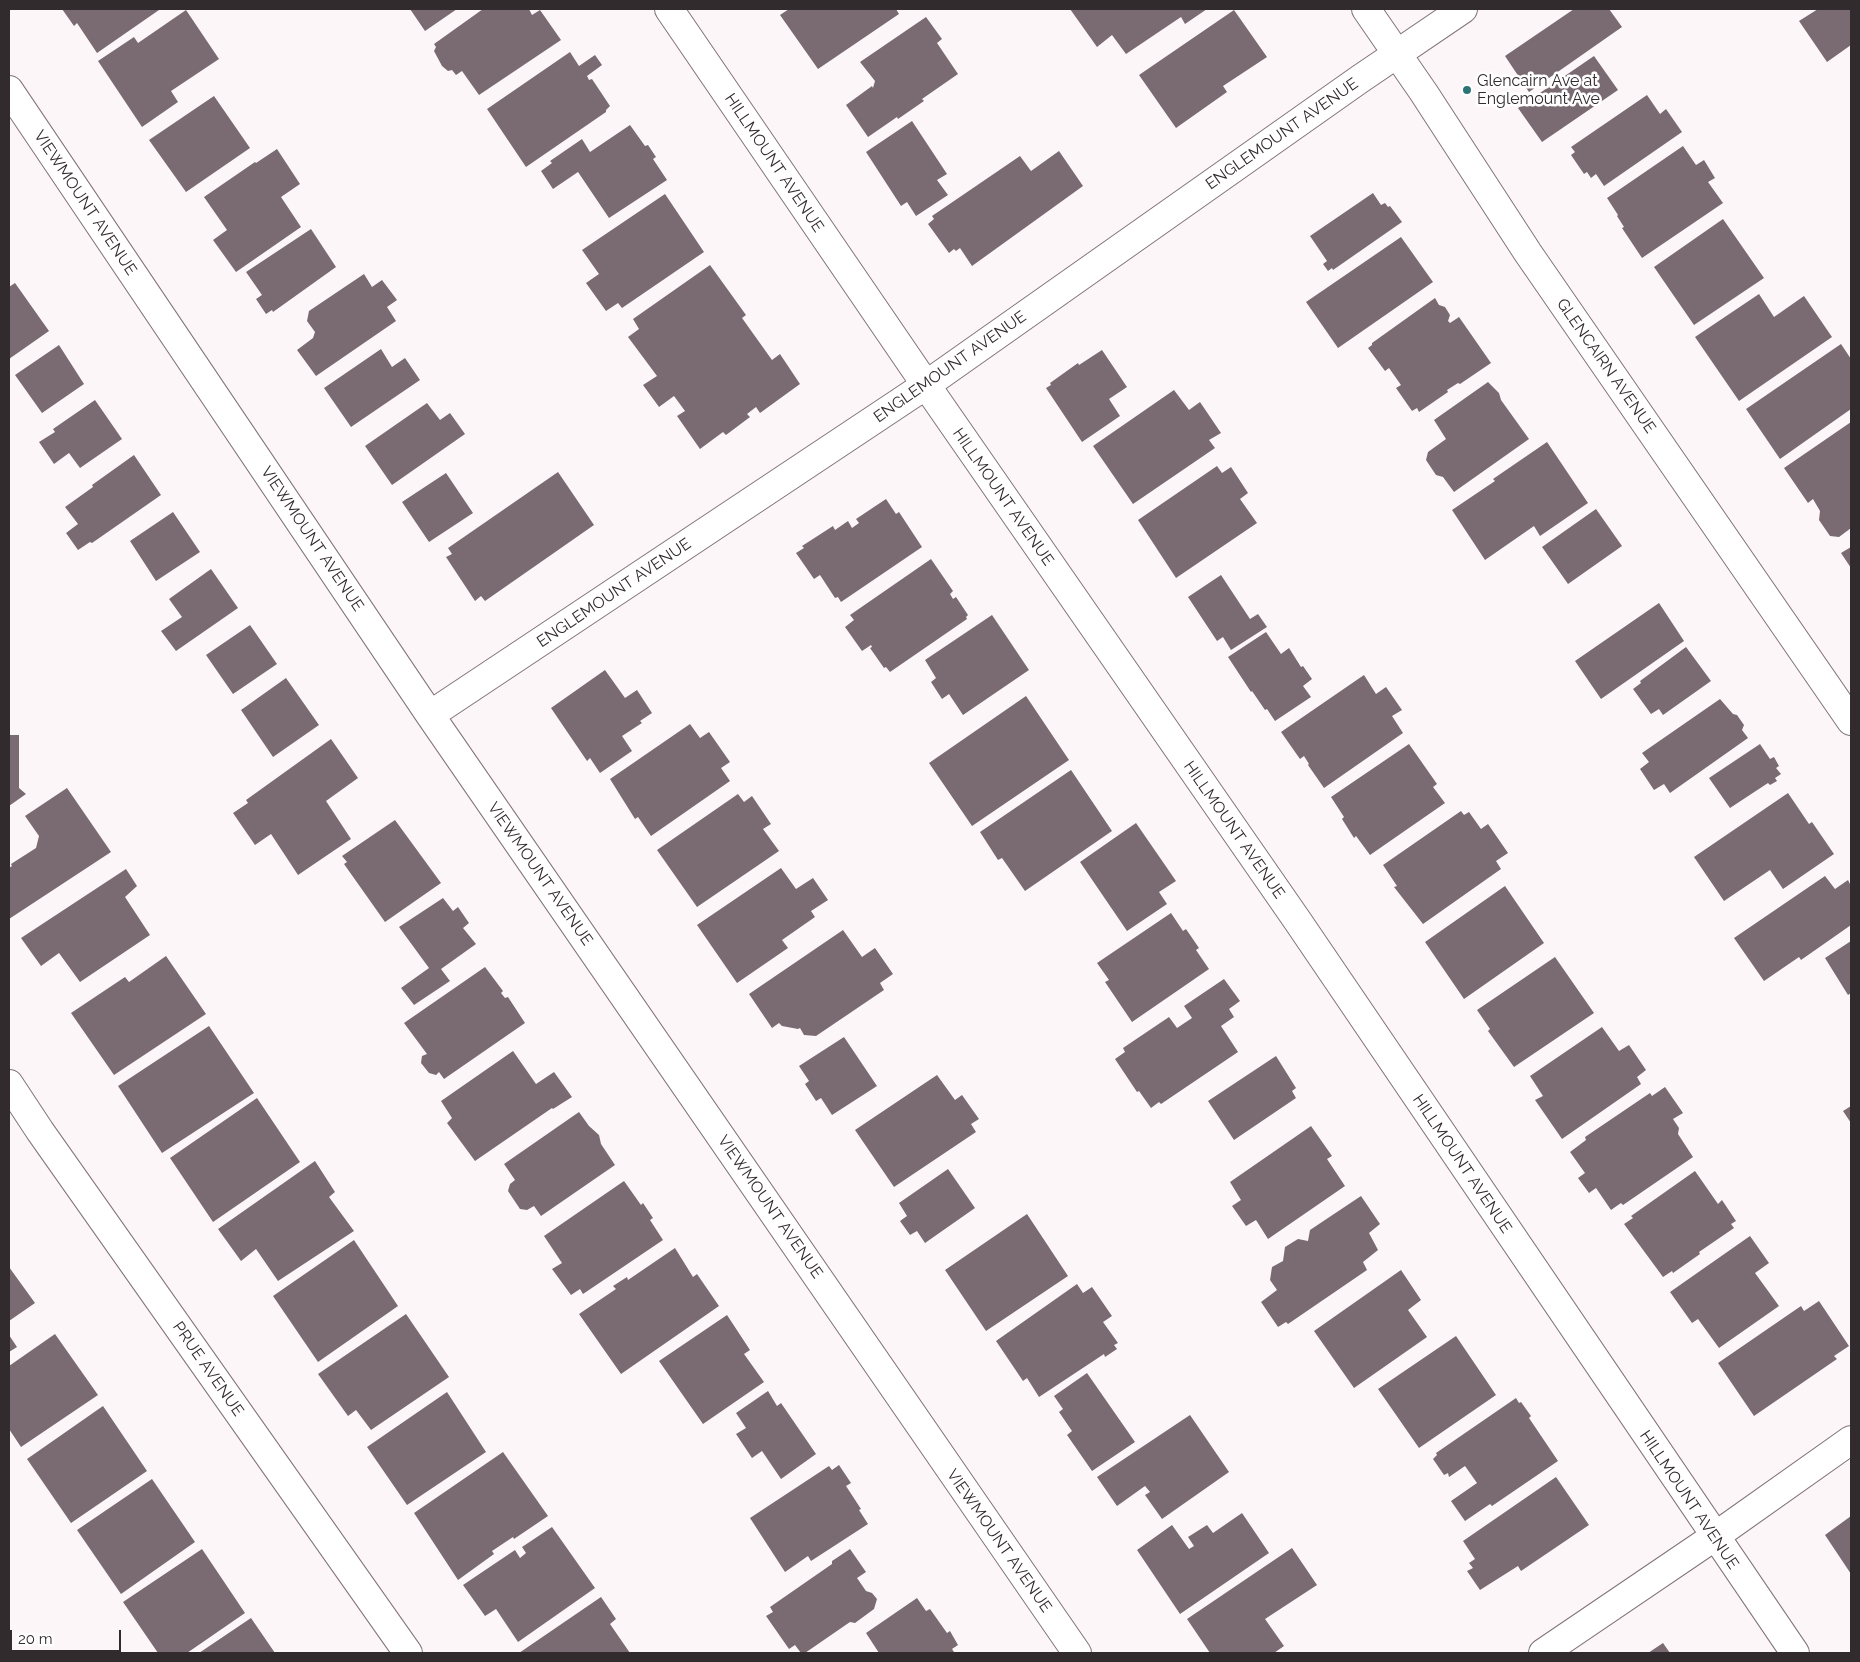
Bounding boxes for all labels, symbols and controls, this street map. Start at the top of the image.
place label: Glencairn Ave at Englemount Ave [1477,71,1600,109]
street label: ENGLEMOUNT AVENUE [1202,74,1362,194]
marker: Glencairn Ave at Englemount Ave [1461,84,1473,96]
street label: HILLMOUNT AVENUE [720,90,828,236]
street label: VIEWMOUNT AVENUE [29,127,141,279]
street label: GLENCAIRN AVENUE [1552,295,1660,437]
street label: ENGLEMOUNT AVENUE [870,307,1030,427]
street label: HILLMOUNT AVENUE [948,425,1058,569]
street label: VIEWMOUNT AVENUE [256,463,368,615]
street label: ENGLEMOUNT AVENUE [533,534,695,652]
street label: HILLMOUNT AVENUE [1179,758,1289,902]
street label: VIEWMOUNT AVENUE [483,799,597,949]
street label: HILLMOUNT AVENUE [1408,1091,1516,1237]
street label: VIEWMOUNT AVENUE [713,1132,827,1282]
street label: PRUE AVENUE [168,1318,248,1420]
street label: HILLMOUNT AVENUE [1635,1427,1743,1573]
street label: VIEWMOUNT AVENUE [942,1466,1056,1616]
scale bar [12,1620,124,1652]
text: 20 m [18,1630,53,1648]

